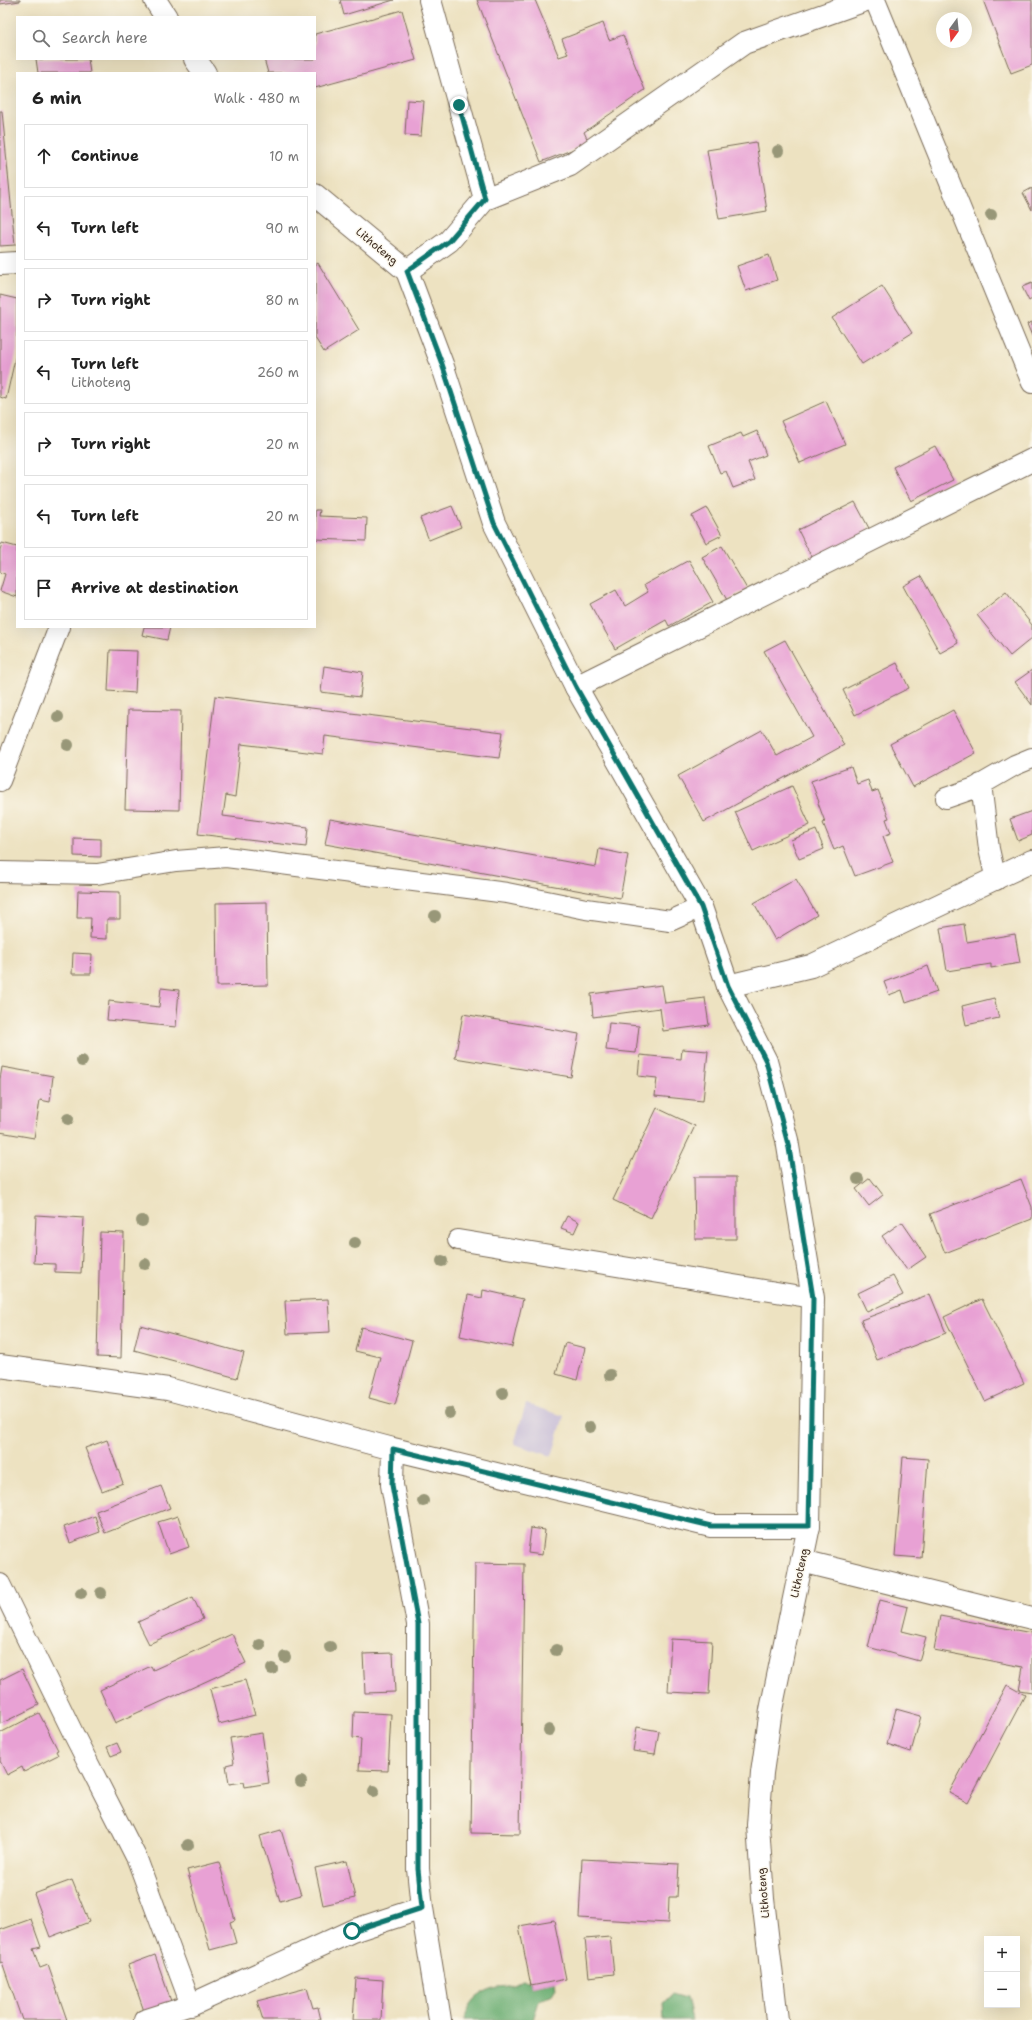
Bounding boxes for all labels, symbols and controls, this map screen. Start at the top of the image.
north arrow [936,12,972,48]
search box [16,16,316,60]
icon: search [30,27,52,49]
text: Search here [62,28,148,48]
text: 6 min [32,87,82,109]
text: Walk · 480 m [214,90,300,107]
route end [450,96,468,114]
icon: ahead [33,145,55,167]
text: Continue [71,146,139,166]
text: 10 m [269,148,299,165]
icon: left [33,217,55,239]
text: Turn left [71,218,139,238]
text: 90 m [265,220,299,237]
street label: Lithoteng [352,224,401,269]
icon: right [33,289,55,311]
text: Turn right [71,290,151,310]
text: 80 m [265,292,299,309]
text: Turn left [71,354,139,374]
icon: left [33,361,55,383]
text: 260 m [257,364,299,381]
text: Lithoteng [71,374,131,391]
icon: right [33,433,55,455]
text: Turn right [71,434,151,454]
text: 20 m [266,436,299,453]
icon: left [33,505,55,527]
text: Turn left [71,506,139,526]
text: 20 m [266,508,299,525]
icon: arrive [33,577,55,599]
text: Arrive at destination [71,578,239,598]
street label: Lithoteng [787,1547,812,1599]
street label: Lithoteng [754,1867,773,1919]
route start [343,1922,361,1940]
map controls [984,1936,1020,2008]
button: + [984,1936,1020,1972]
button: − [984,1972,1020,2008]

